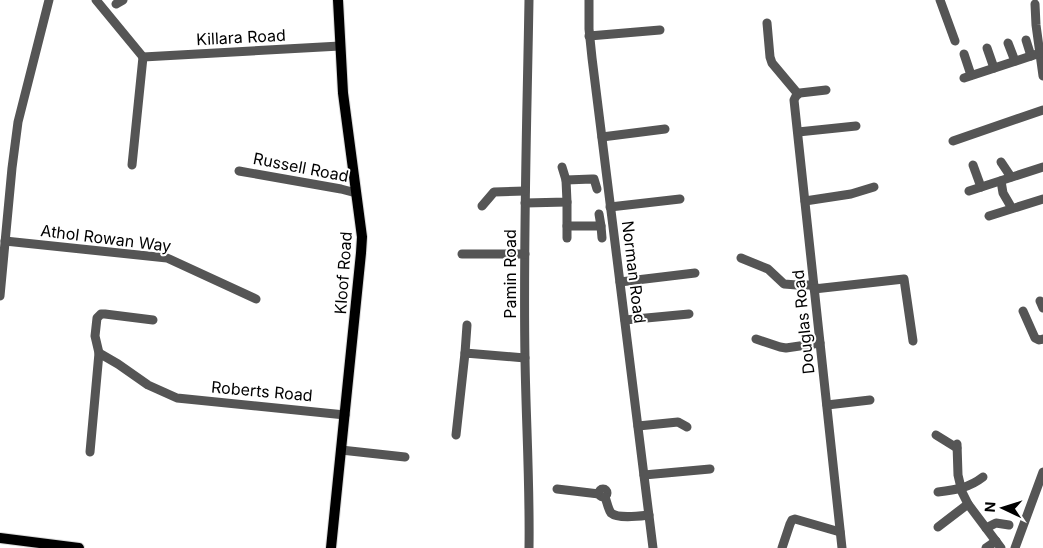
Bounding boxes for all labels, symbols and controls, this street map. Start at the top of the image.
street label: Killara Road [196,25,286,49]
street label: Russell Road [252,148,350,186]
street label: Norman Road [618,219,650,325]
street label: Athol Rowan Way [40,220,172,256]
street label: Pamin Road [500,229,520,319]
street label: Kloof Road [330,231,356,315]
street label: Douglas Road [788,269,818,375]
street label: Roberts Road [210,377,314,405]
north arrow [978,483,1028,533]
text: N [981,501,998,513]

